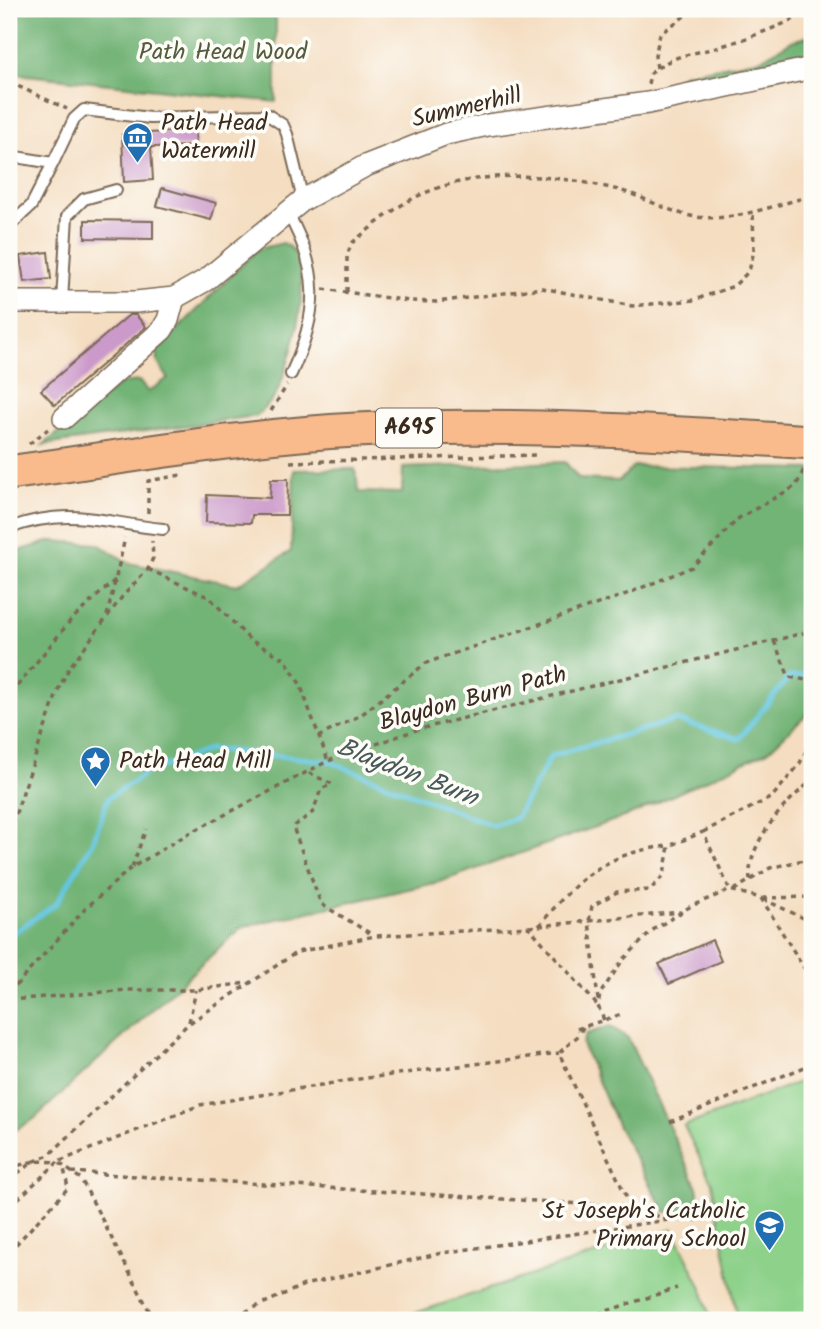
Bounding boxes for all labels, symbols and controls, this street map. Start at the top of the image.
park label: Path Head Wood [139,33,308,72]
street label: Summerhill [408,76,526,140]
place label: Path Head Watermill [161,104,268,171]
museum icon: Path Head Watermill [121,120,155,164]
road number: A695 [376,408,442,448]
street label: Blaydon Burn Path [375,655,571,743]
water label: Blaydon Burn [330,727,486,820]
place label: Path Head Mill [119,742,271,781]
place icon: Path Head Mill [79,744,113,788]
place label: St Joseph's Catholic Primary School [543,1192,746,1259]
school or university icon: St Joseph's Catholic Primary School [752,1208,786,1252]

